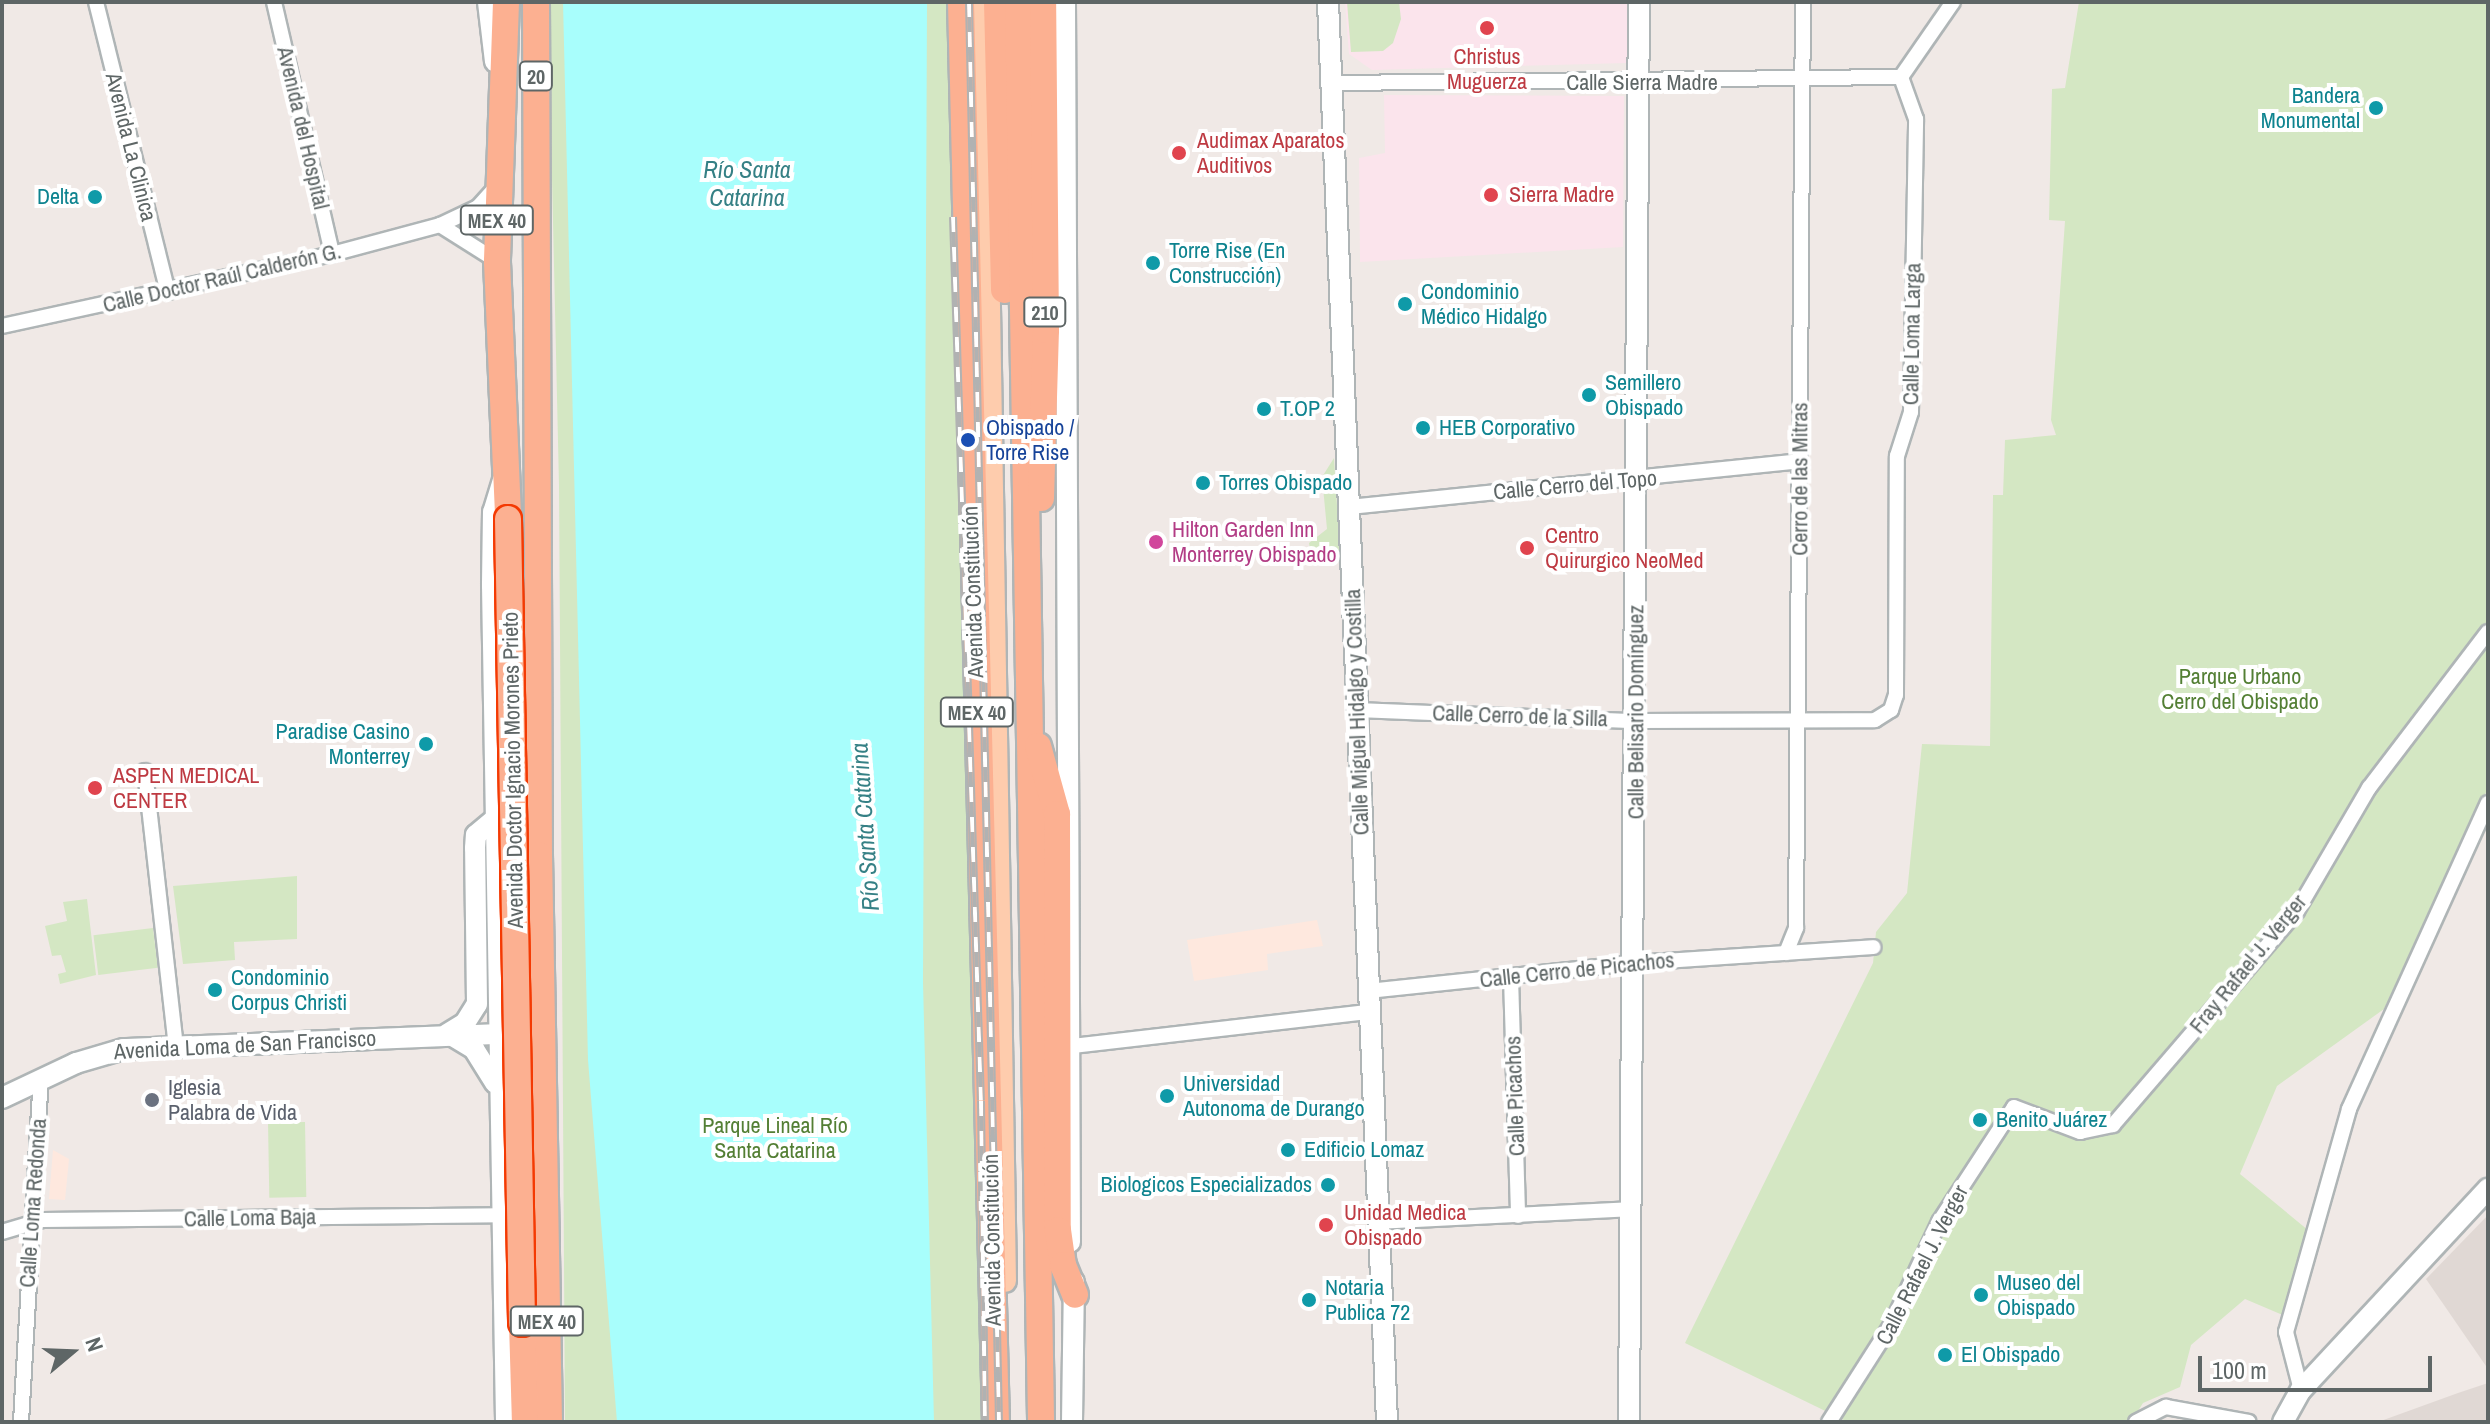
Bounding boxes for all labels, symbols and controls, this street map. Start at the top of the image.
marker: Christus Muguerza [1476,17,1498,39]
place label: Christus Muguerza [1447,43,1527,94]
street label: Avenida del Hospital [271,44,335,212]
road number: 20 [518,60,554,92]
street label: Avenida La Clinica [100,70,162,224]
street label: Calle Sierra Madre [1566,70,1718,96]
place label: Bandera Monumental [2261,82,2360,134]
marker: Bandera Monumental [2367,99,2385,117]
place label: Audimax Aparatos Auditivos [1197,127,1345,178]
marker: Audimax Aparatos Auditivos [1168,142,1190,164]
water label: Río Santa Catarina [703,156,791,212]
place label: Sierra Madre [1509,182,1614,208]
place label: Delta [37,184,79,210]
marker: Sierra Madre [1480,184,1502,206]
marker: Delta [86,188,104,206]
road number: MEX 40 [459,204,535,236]
place label: Torre Rise (En Construcción) [1169,237,1285,288]
street label: Calle Doctor Raúl Calderón G. [100,238,344,318]
marker: Torre Rise (En Construcción) [1144,254,1162,272]
street label: Calle Loma Larga [1898,263,1926,405]
place label: Condominio Médico Hidalgo [1421,278,1547,330]
marker: Condominio Médico Hidalgo [1396,295,1414,313]
road number: 210 [1023,296,1067,328]
place label: Semillero Obispado [1605,369,1683,420]
marker: Semillero Obispado [1580,386,1598,404]
place label: T.OP 2 [1280,396,1335,422]
marker: T.OP 2 [1255,400,1273,418]
street label: Cerro de las Mitras [1787,402,1813,556]
place label: Obispado / Torre Rise [986,414,1074,466]
place label: HEB Corporativo [1439,415,1575,441]
marker: HEB Corporativo [1414,419,1432,437]
marker: Obispado / Torre Rise [957,429,979,451]
street label: Calle Cerro del Topo [1492,465,1658,505]
place label: Torres Obispado [1219,470,1352,496]
marker: Torres Obispado [1194,474,1212,492]
street label: Avenida Constitución [957,505,989,679]
place label: Hilton Garden Inn Monterrey Obispado [1172,516,1336,568]
place label: Centro Quirurgico NeoMed [1545,522,1703,574]
marker: Hilton Garden Inn Monterrey Obispado [1147,533,1165,551]
marker: Centro Quirurgico NeoMed [1516,537,1538,559]
street label: Calle Miguel Hidalgo y Costilla [1340,588,1374,836]
street label: Calle Belisario Domínguez [1623,605,1649,819]
street label: Avenida Doctor Ignacio Morones Prieto [497,612,529,928]
park label: Parque Urbano Cerro del Obispado [2161,663,2319,714]
road number: MEX 40 [939,696,1015,728]
street label: Calle Cerro de la Silla [1432,700,1608,732]
place label: Paradise Casino Monterrey [276,718,410,770]
marker: Paradise Casino Monterrey [417,735,435,753]
water label: Río Santa Catarina [845,742,885,912]
place label: ASPEN MEDICAL CENTER [113,762,259,814]
marker: ASPEN MEDICAL CENTER [84,777,106,799]
street label: Fray Rafael J. Verger [2184,889,2312,1039]
street label: Calle Cerro de Picachos [1478,947,1676,993]
place label: Condominio Corpus Christi [231,964,347,1016]
marker: Condominio Corpus Christi [206,981,224,999]
street label: Avenida Loma de San Francisco [113,1025,377,1065]
street label: Calle Picachos [1500,1035,1530,1157]
place label: Universidad Autonoma de Durango [1183,1070,1365,1122]
place label: Iglesia Palabra de Vida [168,1074,297,1126]
marker: Universidad Autonoma de Durango [1158,1087,1176,1105]
marker: Iglesia Palabra de Vida [143,1091,161,1109]
place label: Benito Juárez [1996,1107,2107,1133]
marker: Benito Juárez [1971,1111,1989,1129]
park label: Parque Lineal Río Santa Catarina [702,1112,848,1164]
street label: Calle Loma Redonda [14,1118,52,1288]
place label: Edificio Lomaz [1304,1137,1424,1163]
marker: Edificio Lomaz [1279,1141,1297,1159]
street label: Avenida Constitución [977,1154,1007,1326]
place label: Biologicos Especializados [1100,1172,1312,1198]
marker: Biologicos Especializados [1319,1176,1337,1194]
street label: Calle Rafael J. Verger [1870,1181,1974,1349]
place label: Unidad Medica Obispado [1344,1199,1466,1250]
street label: Calle Loma Baja [184,1204,316,1232]
marker: Unidad Medica Obispado [1315,1214,1337,1236]
place label: Museo del Obispado [1997,1269,2080,1320]
place label: Notaria Publica 72 [1325,1274,1410,1326]
marker: Museo del Obispado [1972,1286,1990,1304]
marker: Notaria Publica 72 [1300,1291,1318,1309]
road number: MEX 40 [509,1305,585,1337]
north arrow [32,1312,112,1392]
text: N [78,1333,111,1355]
scale bar [2202,1340,2436,1390]
place label: El Obispado [1961,1342,2060,1368]
marker: El Obispado [1936,1346,1954,1364]
text: 100 m [2212,1354,2267,1386]

